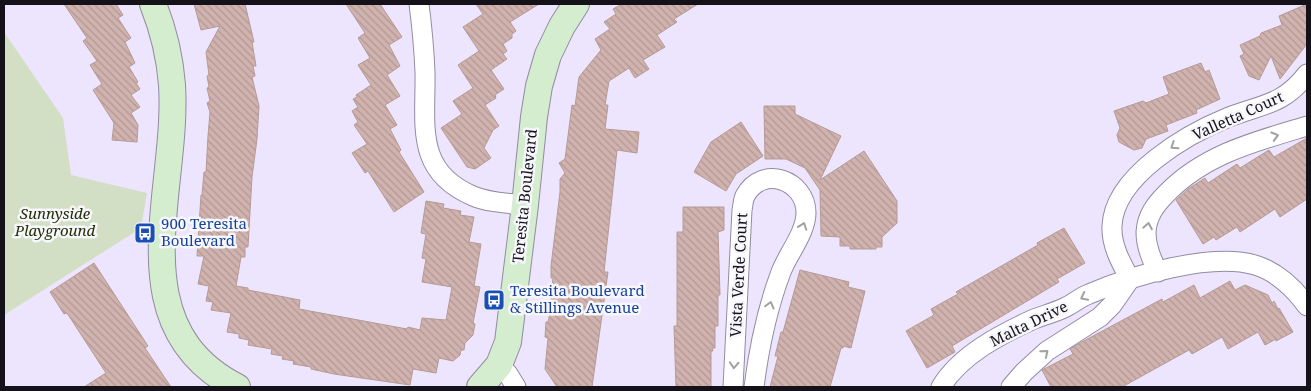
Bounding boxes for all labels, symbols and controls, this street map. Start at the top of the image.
street label: Valletta Court [1189,86,1286,144]
street label: Teresita Boulevard [507,128,541,264]
one-way arrow [1270,131,1278,141]
one-way arrow [1171,140,1180,150]
park label: Sunnyside Playground [14,203,96,240]
street label: Vista Verde Court [725,212,751,338]
place label: 900 Teresita Boulevard [161,213,247,250]
bus stop icon: 900 Teresita Boulevard [133,221,157,245]
one-way arrow [1142,221,1152,230]
one-way arrow [797,222,807,231]
place label: Teresita Boulevard & Stillings Avenue [510,280,645,317]
bus stop icon: Teresita Boulevard & Stillings Avenue [482,288,506,312]
one-way arrow [1081,291,1090,301]
street label: Malta Drive [986,296,1071,351]
one-way arrow [764,301,775,310]
one-way arrow [1039,350,1048,358]
one-way arrow [729,361,740,369]

